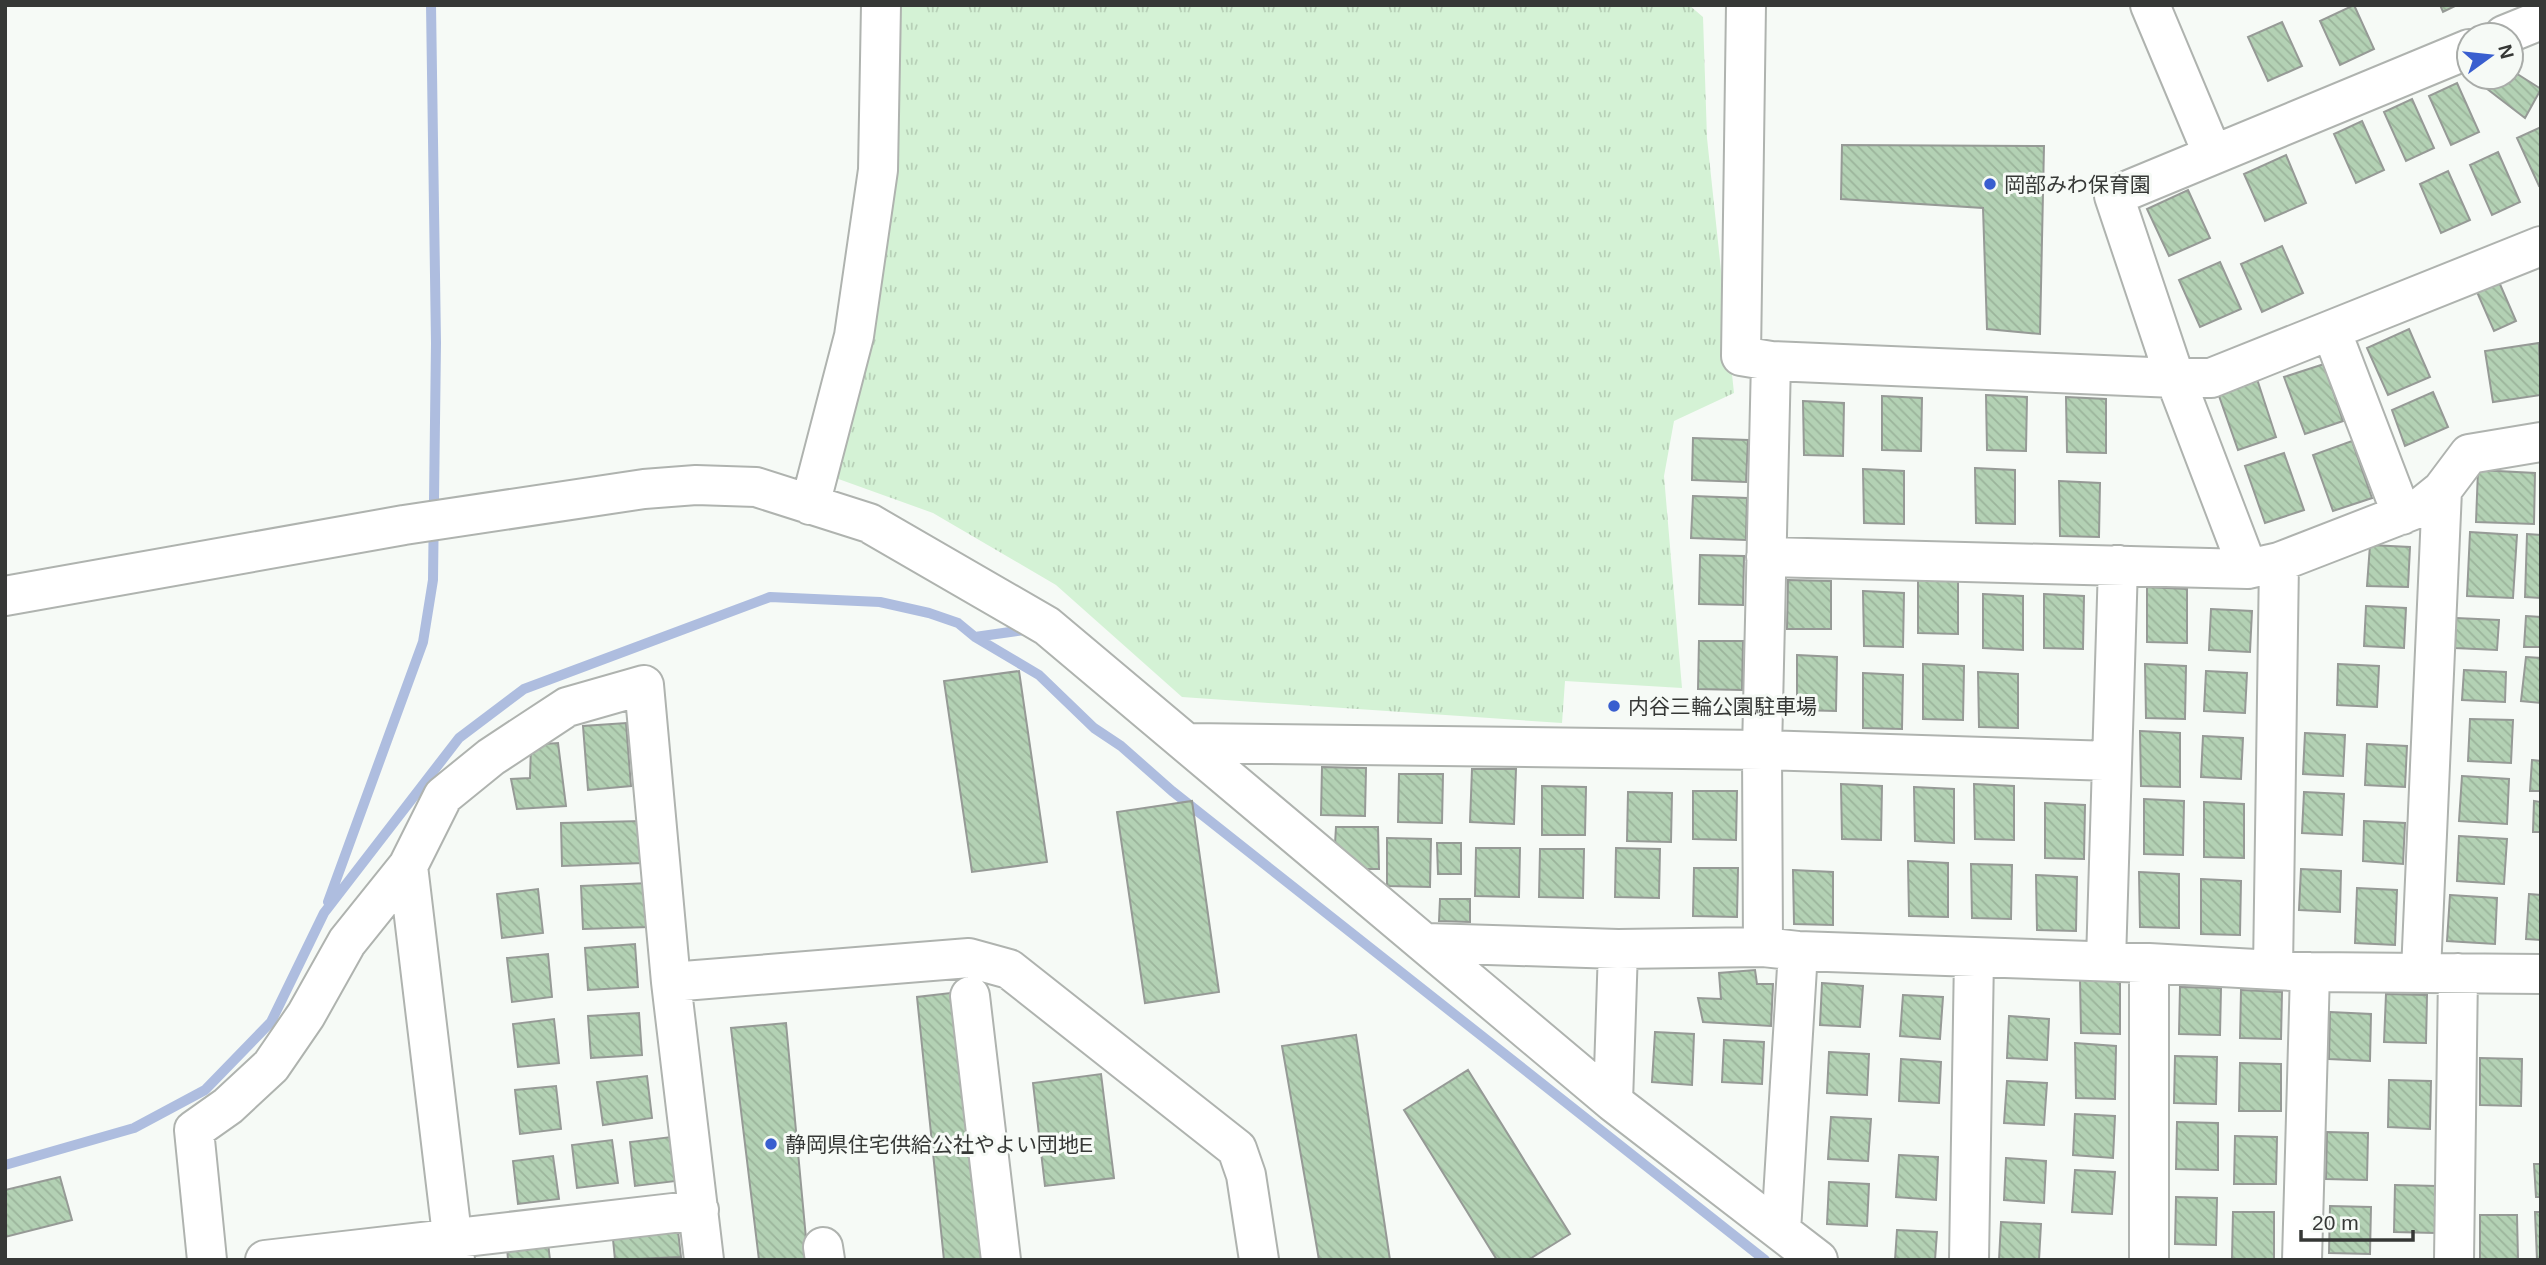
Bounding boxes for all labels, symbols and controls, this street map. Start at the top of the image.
north arrow [2455,21,2525,91]
text: N [2494,42,2518,61]
place label: 岡部みわ保育園 [2004,173,2151,196]
marker: 岡部みわ保育園 [1982,176,1998,192]
place label: 内谷三輪公園駐車場 [1628,695,1817,718]
marker: 内谷三輪公園駐車場 [1606,698,1622,714]
place label: 静岡県住宅供給公社やよい団地E [785,1133,1093,1156]
marker: 静岡県住宅供給公社やよい団地E [763,1136,779,1152]
scale bar [2301,1198,2413,1242]
text: 20 m [2312,1211,2359,1234]

